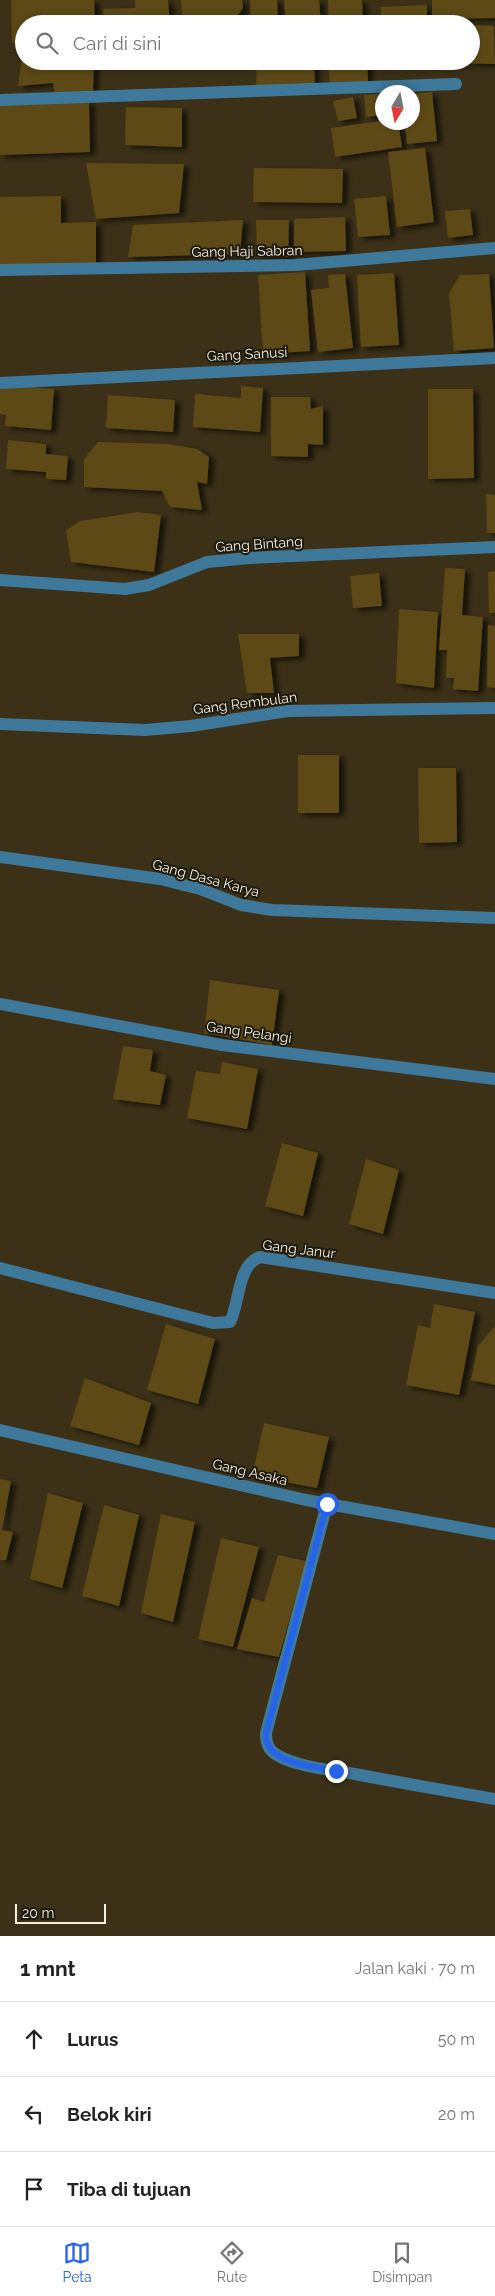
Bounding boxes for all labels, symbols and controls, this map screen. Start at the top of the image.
search box [15,15,480,70]
icon: search [33,29,61,57]
text: Cari di sini [73,32,161,54]
north arrow [375,85,420,130]
street label: Gang Haji Sabran [191,242,303,260]
street label: Gang Sanusi [206,344,288,364]
street label: Gang Bintang [215,533,303,555]
street label: Gang Rembulan [192,689,298,717]
street label: Gang Dasa Karya [151,856,261,900]
street label: Gang Pelangi [205,1018,293,1046]
street label: Gang Janur [262,1237,336,1261]
street label: Gang Asaka [211,1456,289,1488]
route start [316,1493,339,1516]
route end [325,1760,348,1783]
scale bar [15,1901,106,1924]
text: 20 m [22,1905,54,1921]
text: 1 mnt [20,1956,76,1981]
text: Jalan kaki · 70 m [355,1959,475,1978]
icon: ahead [20,2025,48,2053]
text: Lurus [67,2028,118,2050]
text: 50 m [438,2030,475,2049]
icon: left [20,2100,48,2128]
text: Belok kiri [67,2103,152,2125]
text: 20 m [438,2105,475,2124]
icon: arrive [20,2175,48,2203]
text: Tiba di tujuan [67,2178,191,2200]
tab: Peta [63,2239,92,2285]
tab: Rute [217,2239,247,2285]
tab: Disimpan [372,2239,432,2285]

